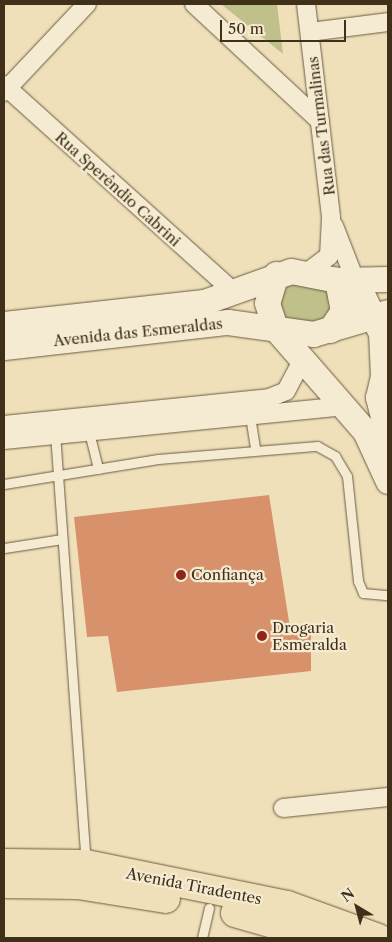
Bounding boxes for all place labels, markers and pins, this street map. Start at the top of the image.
place label: Confiança [191,566,264,584]
marker: Confiança [175,569,187,581]
place label: Drogaria Esmeralda [272,618,347,653]
marker: Drogaria Esmeralda [256,630,268,642]

